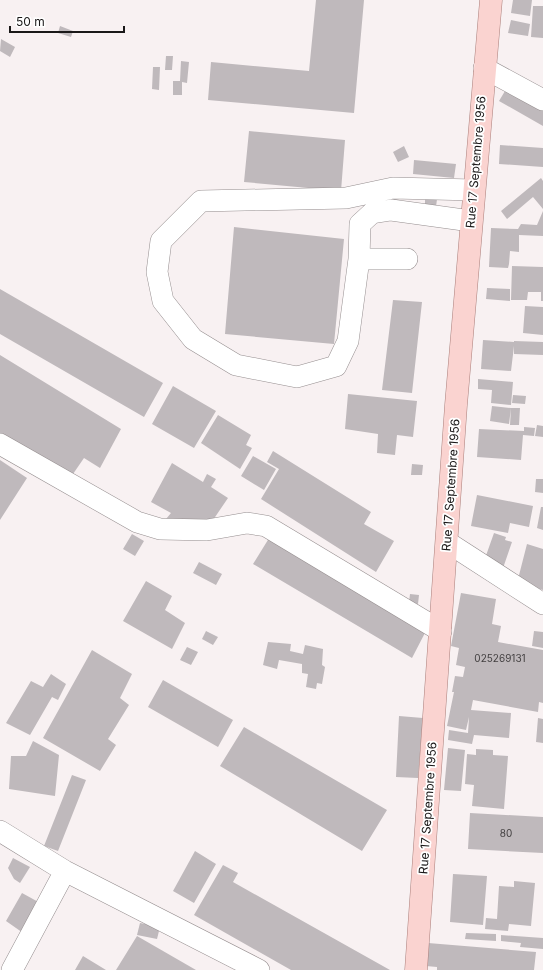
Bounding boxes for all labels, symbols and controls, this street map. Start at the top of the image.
scale bar [10,8,124,34]
text: 50 m [16,14,45,29]
street label: Rue 17 Septembre 1956 [462,95,489,229]
street label: Rue 17 Septembre 1956 [438,418,463,552]
house number: 025269131 [474,652,526,664]
street label: Rue 17 Septembre 1956 [415,741,440,875]
house number: 80 [500,827,512,839]

